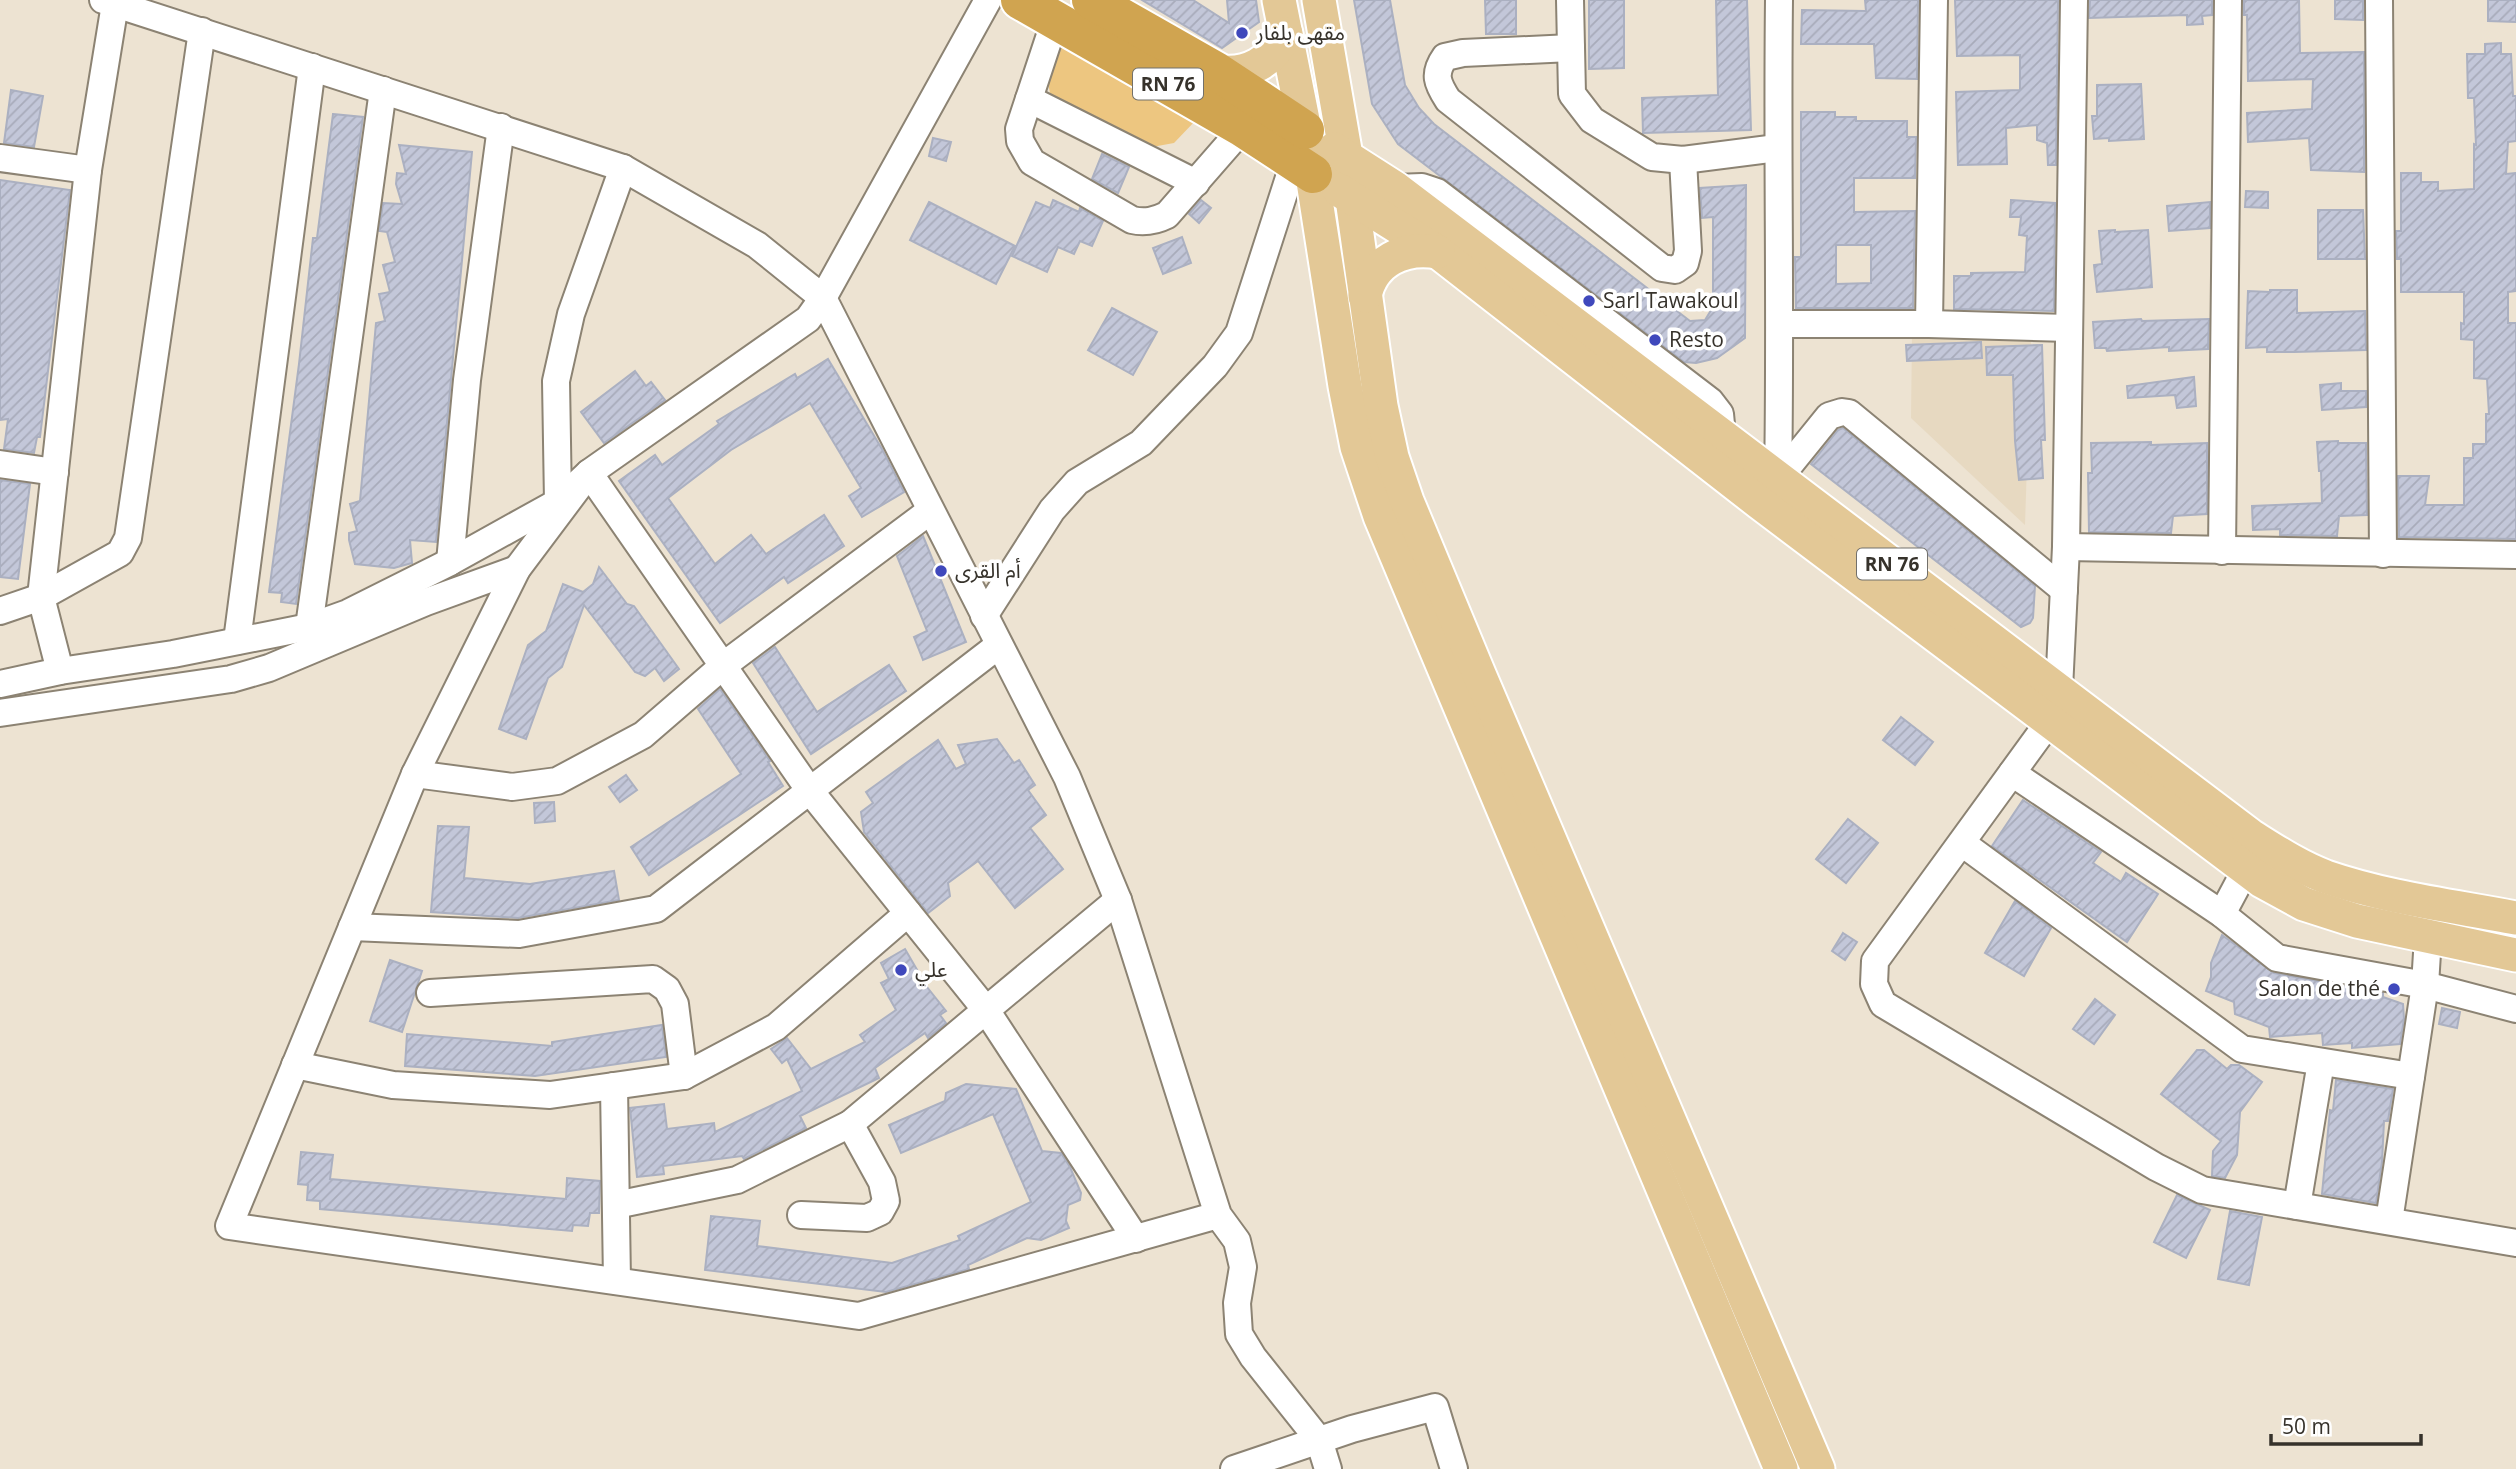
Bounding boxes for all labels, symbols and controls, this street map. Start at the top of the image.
place label: مقهى بلفار [1255,18,1345,46]
marker: مقهى بلفار [1234,25,1250,41]
road number: RN 76 [1133,68,1203,100]
place label: Sarl Tawakoul [1603,286,1739,314]
marker: Sarl Tawakoul [1581,293,1597,309]
place label: Resto [1669,325,1724,353]
marker: Resto [1647,332,1663,348]
road number: RN 76 [1857,548,1927,580]
place label: أم القرى [955,556,1021,587]
marker: أم القرى [933,563,949,579]
place label: علي [915,955,947,986]
marker: علي [893,962,909,978]
place label: Salon de thé [2258,974,2380,1002]
marker: Salon de thé [2386,981,2402,997]
scale bar [2271,1402,2422,1446]
text: 50 m [2282,1412,2331,1440]

